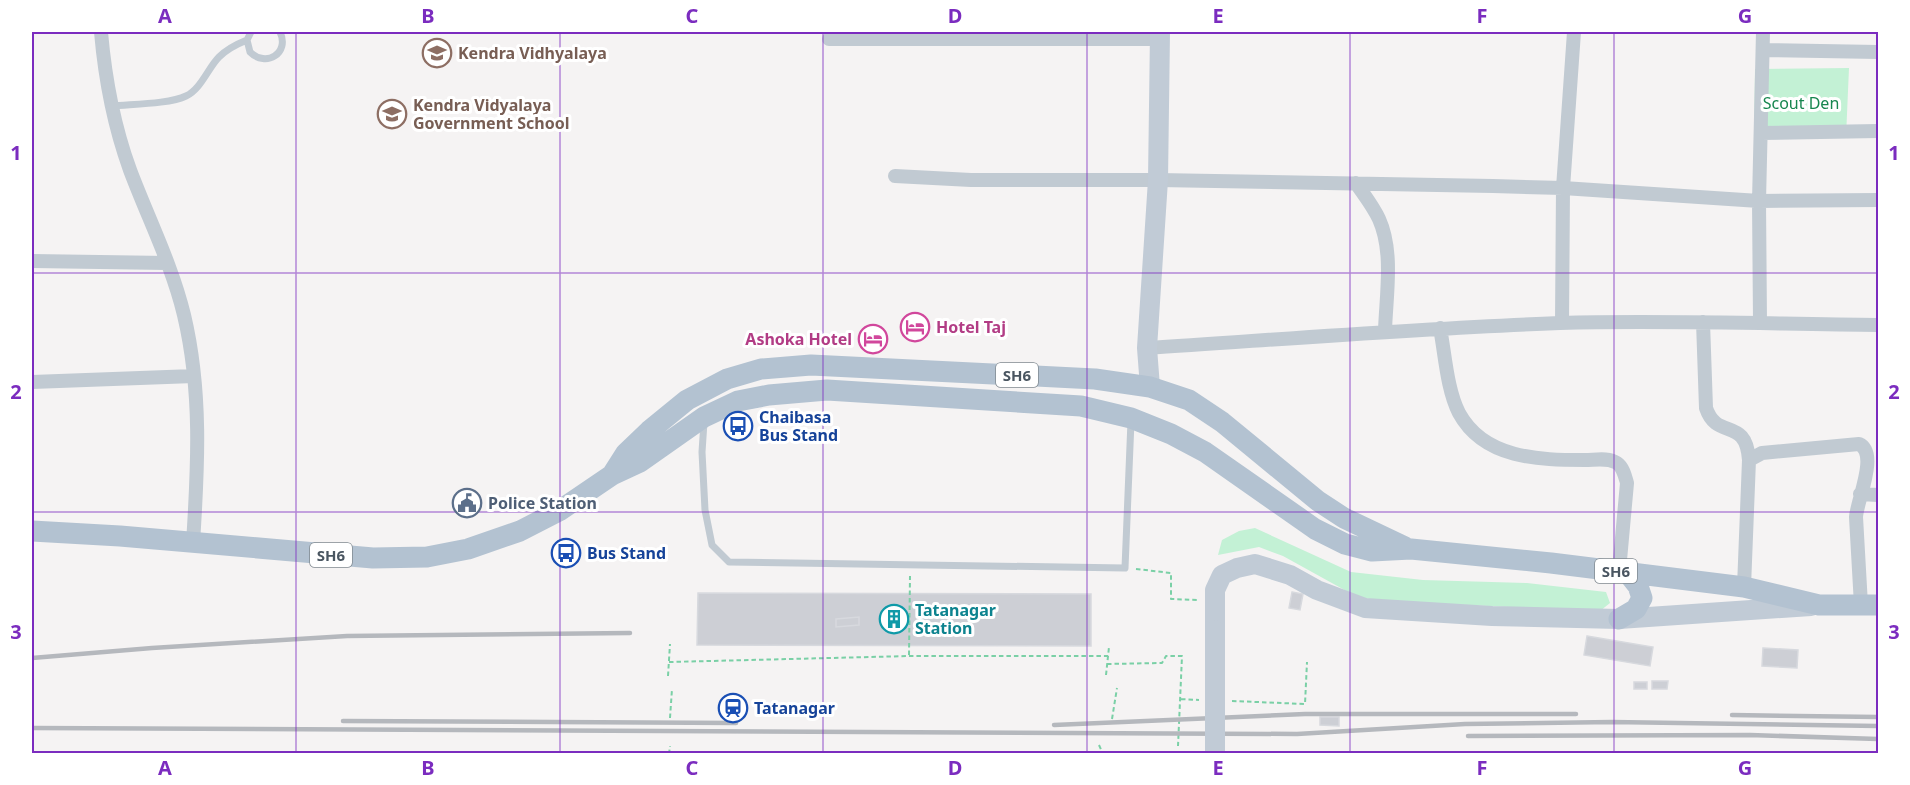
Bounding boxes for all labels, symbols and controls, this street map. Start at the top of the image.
text: A [158,2,172,29]
text: B [421,2,435,29]
text: C [686,2,699,29]
text: D [948,2,962,29]
text: E [1212,2,1224,29]
text: F [1477,2,1487,29]
text: G [1738,2,1752,29]
school or university icon: Kendra Vidhyalaya [421,37,453,69]
place label: Kendra Vidhyalaya [458,42,607,64]
park label: Scout Den [1763,92,1839,114]
place label: Kendra Vidyalaya Government School [413,94,569,134]
school or university icon: Kendra Vidyalaya Government School [376,98,408,130]
text: 1 [10,139,22,166]
text: 1 [1888,139,1900,166]
hotel icon: Hotel Taj [899,311,931,343]
place label: Hotel Taj [936,316,1006,338]
hotel icon: Ashoka Hotel [857,323,889,355]
place label: Ashoka Hotel [745,328,852,350]
road number: SH6 [996,363,1038,387]
text: 2 [10,378,22,405]
text: 2 [1888,378,1900,405]
place label: Chaibasa Bus Stand [759,406,838,446]
bus stop icon: Chaibasa Bus Stand [722,410,754,442]
public building icon: Police Station [451,487,483,519]
place label: Police Station [488,492,597,514]
bus stop icon: Bus Stand [550,537,582,569]
place label: Bus Stand [587,542,666,564]
road number: SH6 [310,543,352,567]
road number: SH6 [1595,559,1637,583]
place label: Tatanagar Station [915,599,996,639]
building icon: Tatanagar Station [878,603,910,635]
text: 3 [10,618,22,645]
text: 3 [1888,618,1900,645]
station icon: Tatanagar [717,692,749,724]
place label: Tatanagar [754,697,835,719]
text: A [158,754,172,781]
text: B [421,754,435,781]
text: C [686,754,699,781]
text: D [948,754,962,781]
text: E [1212,754,1224,781]
text: F [1477,754,1487,781]
text: G [1738,754,1752,781]

